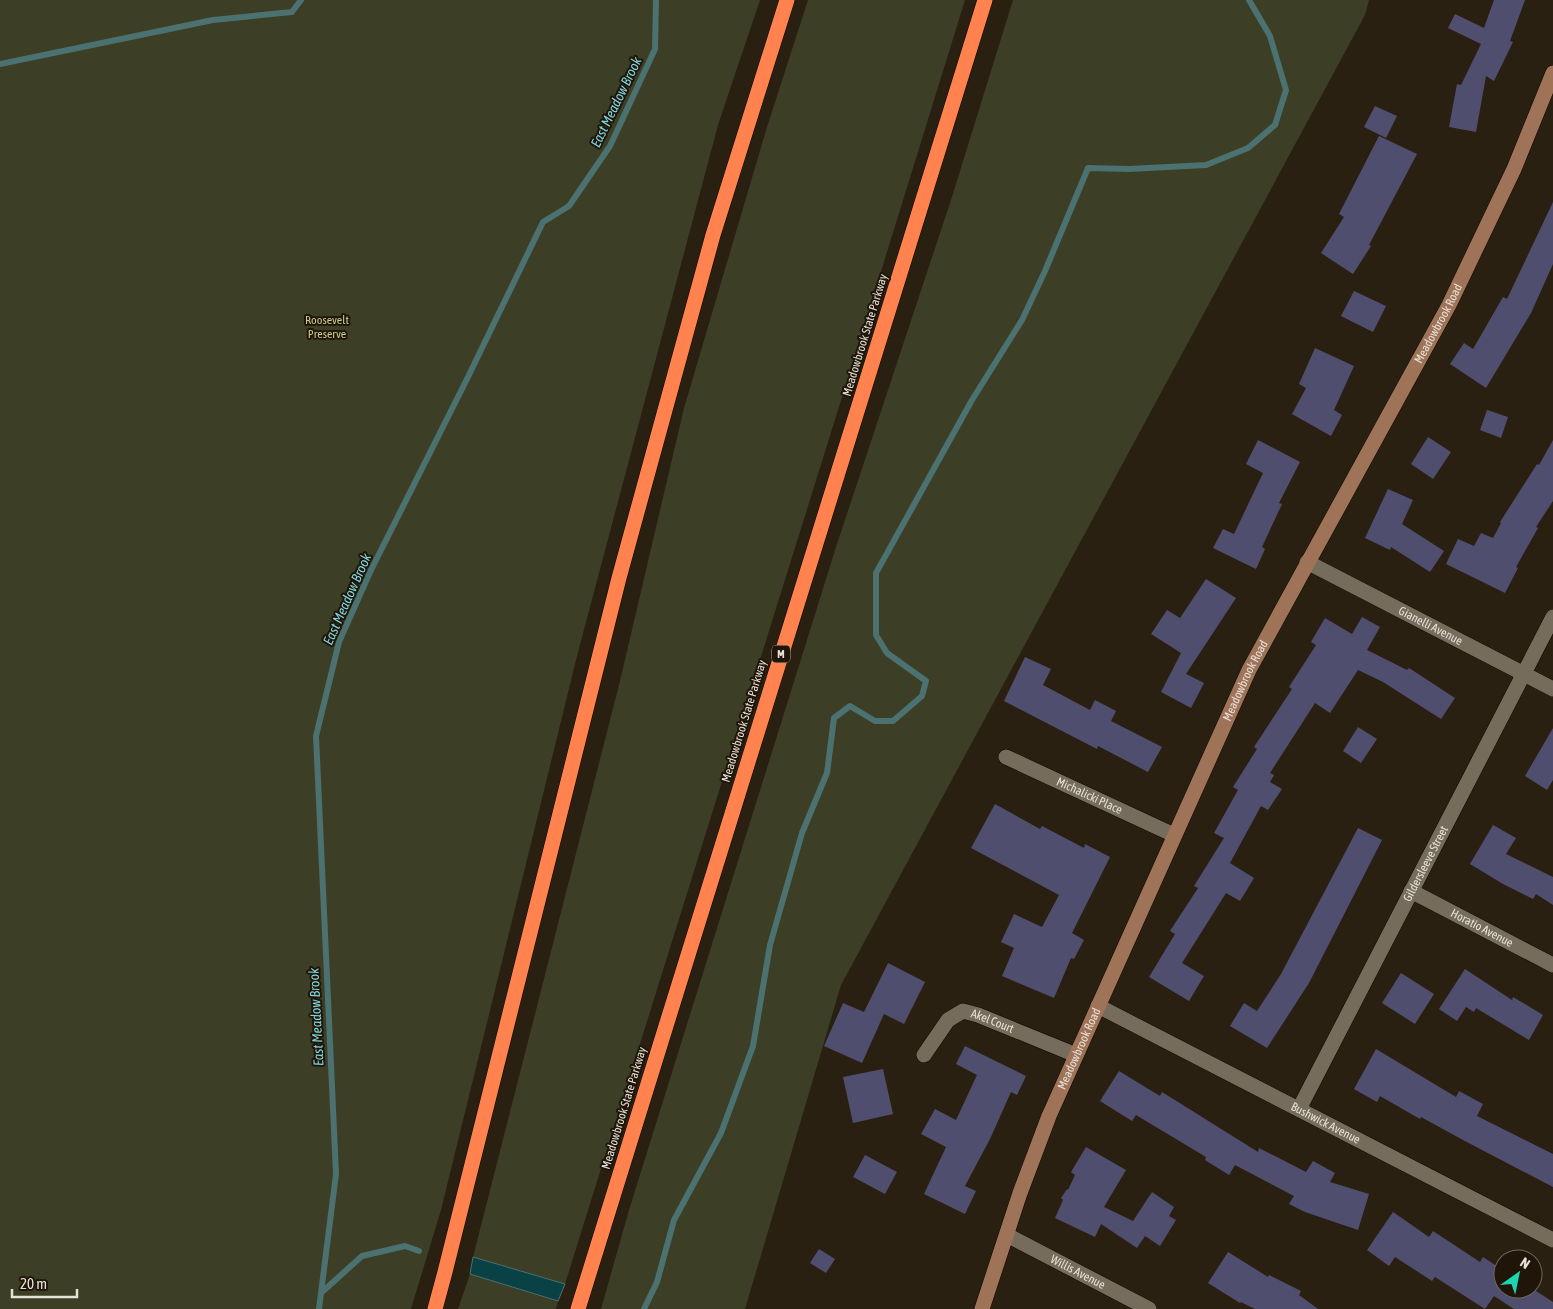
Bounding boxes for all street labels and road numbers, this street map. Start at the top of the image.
street label: Meadowbrook State Parkway [840,272,890,398]
street label: Meadowbrook Road [1411,282,1465,366]
street label: Gianelli Avenue [1396,603,1465,648]
street label: Meadowbrook Road [1220,638,1271,723]
road number: M [772,646,790,662]
street label: Meadowbrook State Parkway [719,658,769,784]
street label: Michalicki Place [1054,774,1125,817]
street label: Gildersleeve Street [1400,823,1451,904]
street label: Horatio Avenue [1448,906,1515,950]
street label: Akel Court [969,1006,1016,1036]
street label: Meadowbrook Road [1055,1006,1104,1092]
street label: Meadowbrook State Parkway [599,1045,649,1171]
street label: Bushwick Avenue [1289,1099,1363,1147]
street label: Willis Avenue [1048,1252,1108,1292]

